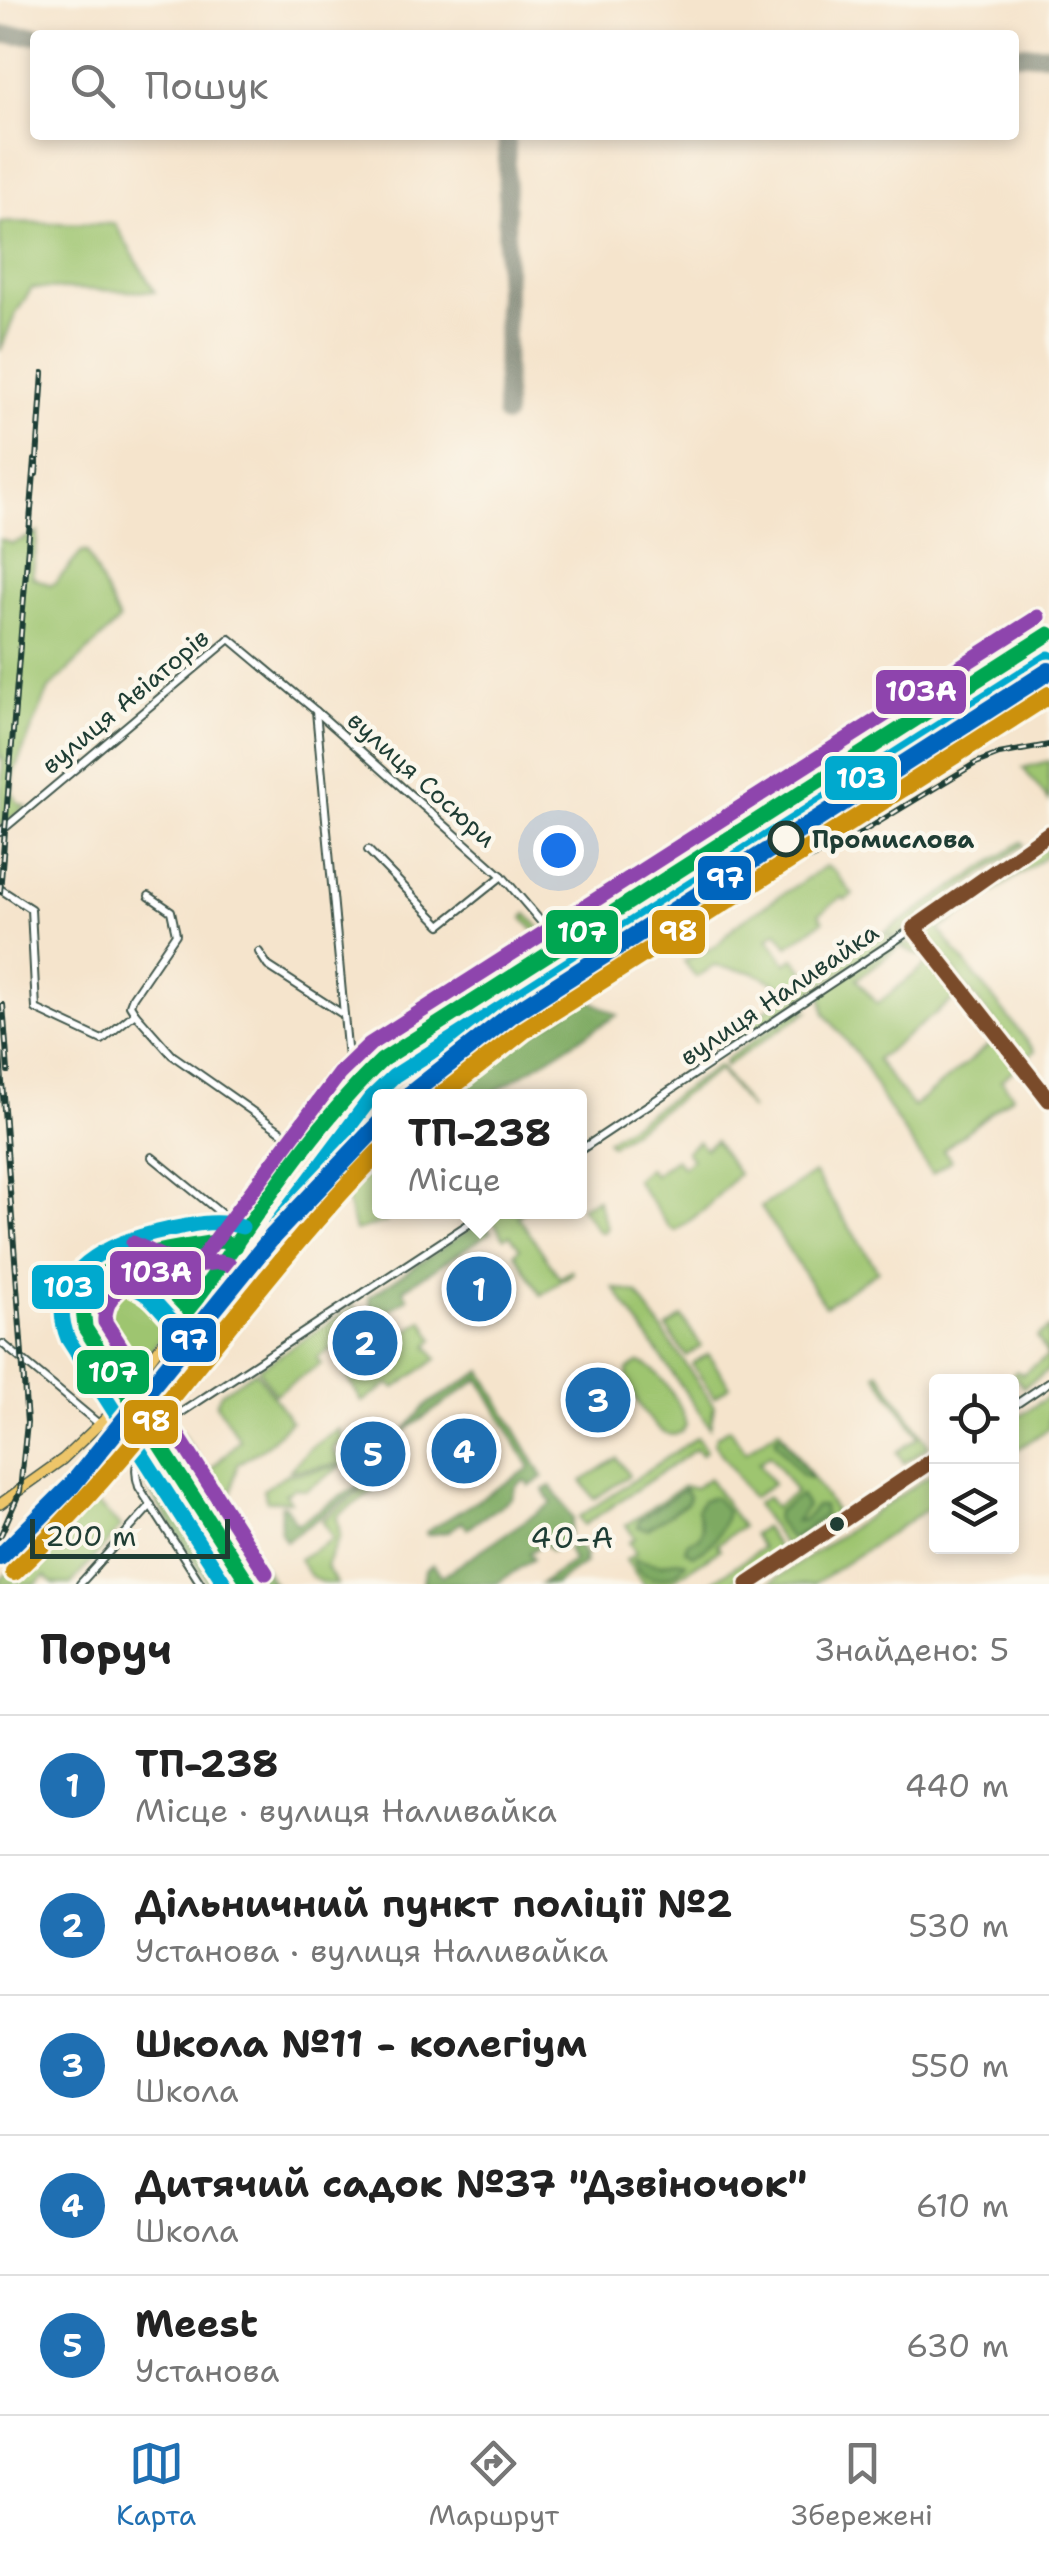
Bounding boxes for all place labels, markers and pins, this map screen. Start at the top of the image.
marker: Промислова [769,822,803,856]
place label: Промислова [812,822,974,856]
pin: 1 [446,1252,512,1326]
pin: 2 [332,1306,398,1380]
pin: 3 [566,1362,630,1438]
pin: 4 [432,1414,496,1488]
pin: 5 [340,1416,406,1492]
unlabelled marker [827,1514,847,1534]

